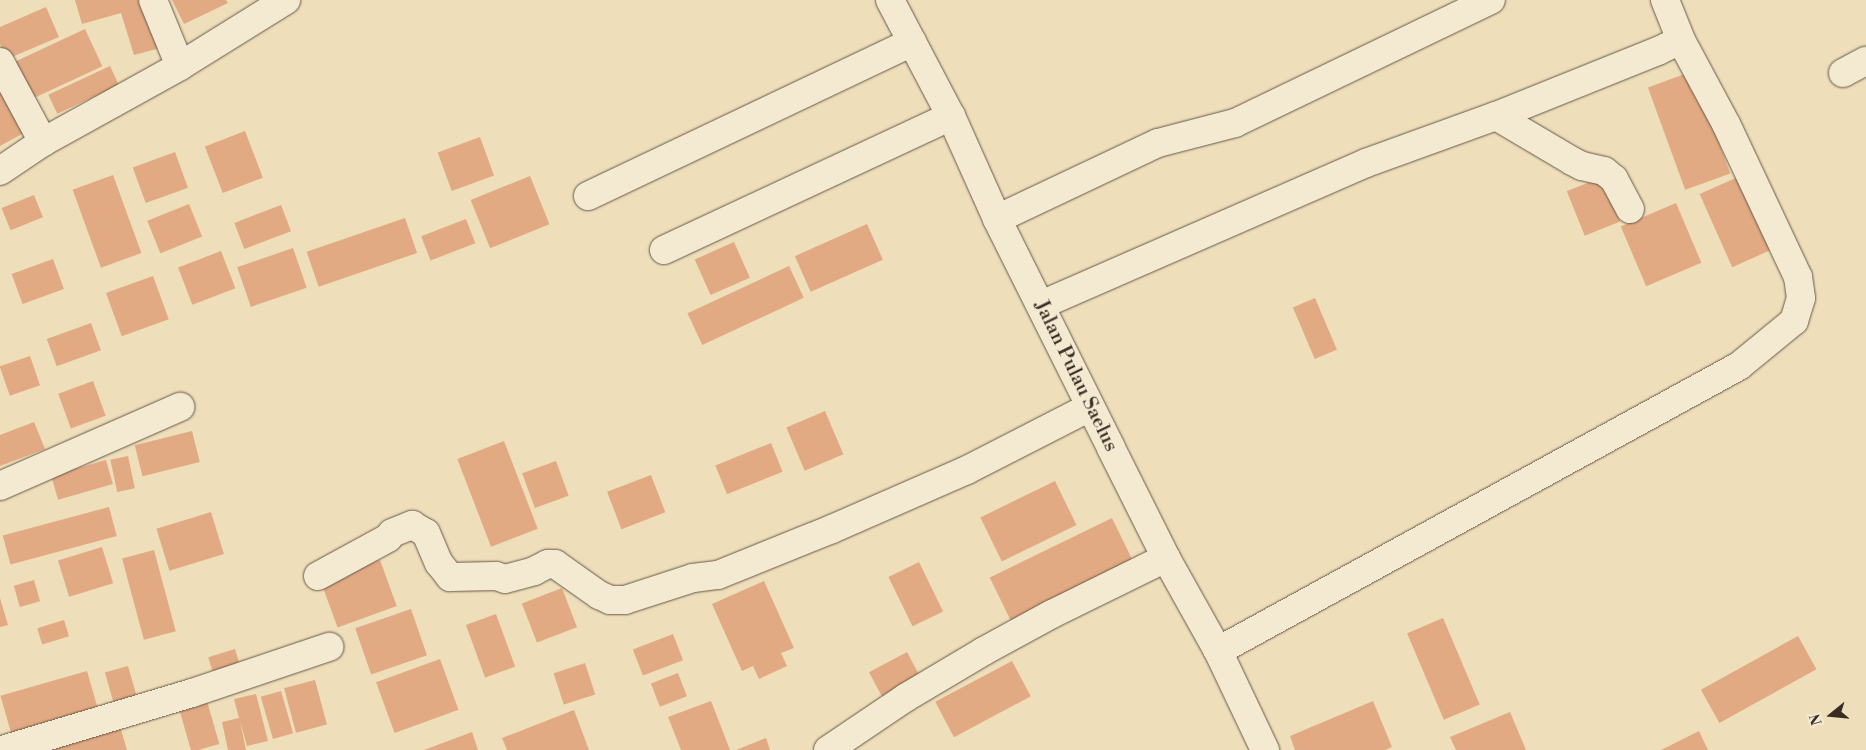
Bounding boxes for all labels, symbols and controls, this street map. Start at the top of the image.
street label: Jalan Pulau Saelus [1029,296,1123,456]
north arrow [1806,690,1856,740]
text: N [1806,711,1827,727]

